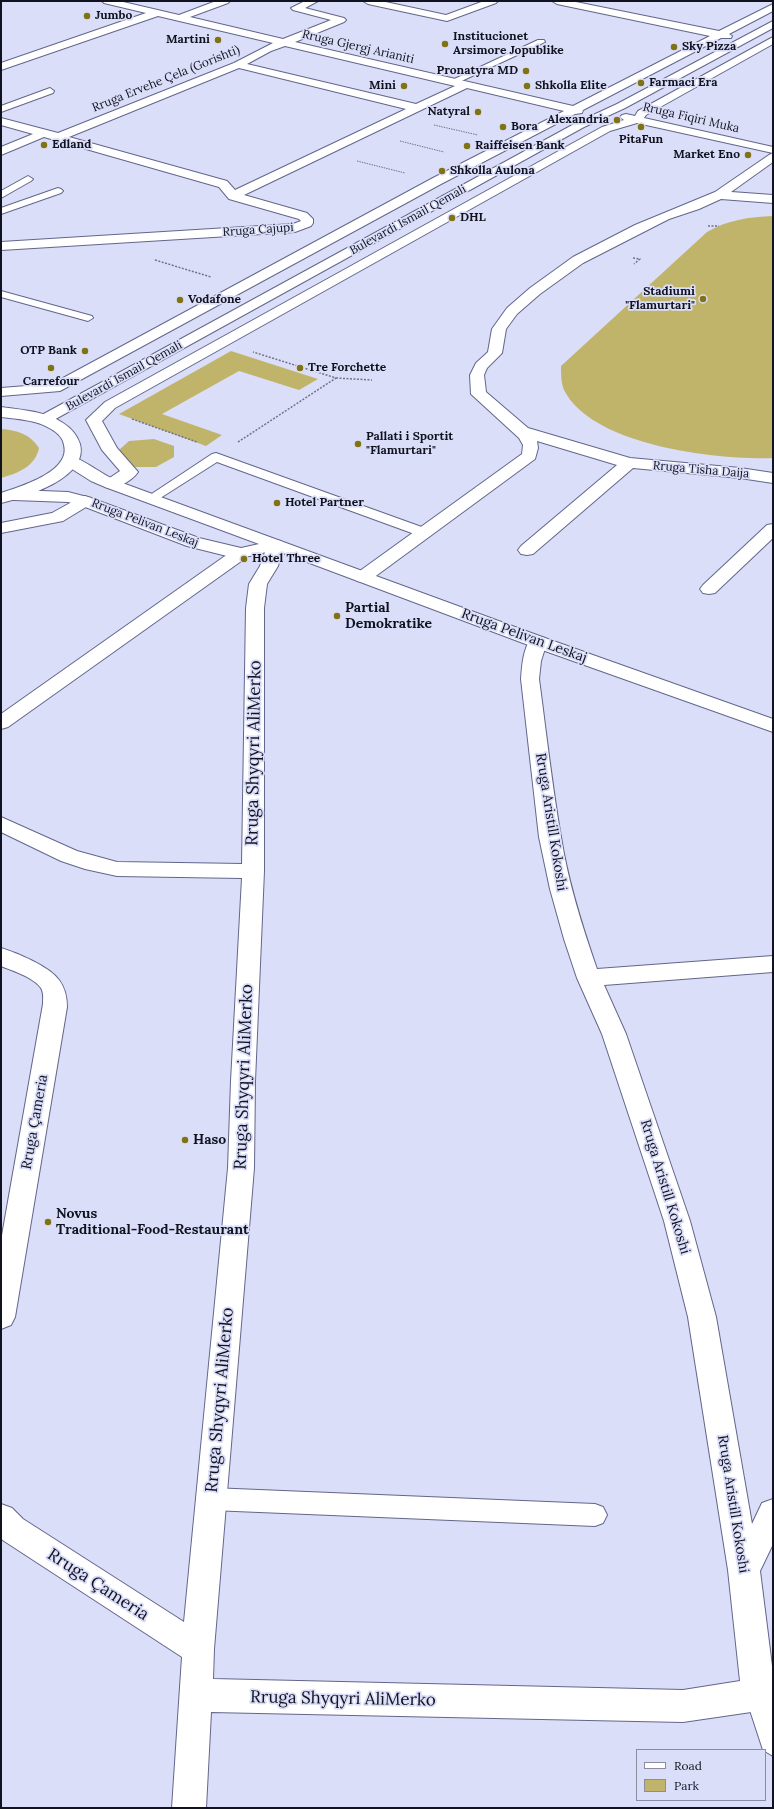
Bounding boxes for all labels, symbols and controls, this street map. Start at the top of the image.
place label: Jumbo [95,9,132,23]
marker: Jumbo [82,11,92,21]
street label: Rruga Gjergj Arianiti [301,27,415,67]
place label: Institucionet Arsimore Jopublike [453,30,564,58]
place label: Martini [166,33,210,47]
marker: Martini [213,35,223,45]
marker: Institucionet Arsimore Jopublike [440,39,450,49]
place label: Sky Pizza [682,40,736,54]
marker: Sky Pizza [669,42,679,52]
street label: Rruga Ervehe Çela (Gorishti) [90,43,242,115]
place label: Pronatyra MD [436,64,518,78]
marker: Pronatyra MD [521,66,531,76]
place label: Farmaci Era [649,76,717,90]
marker: Farmaci Era [636,78,646,88]
place label: Mini [369,79,396,93]
place label: Shkolla Elite [535,79,607,93]
marker: Mini [399,81,409,91]
marker: Shkolla Elite [522,81,532,91]
street label: Rruga Fiqiri Muka [641,100,741,136]
place label: Natyral [428,105,470,119]
marker: Natyral [473,107,483,117]
place label: Alexandria [547,113,609,127]
marker: Alexandria [612,115,622,125]
place label: Bora [511,120,538,134]
marker: Bora [498,122,508,132]
marker: PitaFun [636,122,646,132]
place label: PitaFun [619,133,663,147]
place label: Edland [52,138,91,152]
place label: Raiffeisen Bank [475,139,565,153]
marker: Edland [39,140,49,150]
marker: Raiffeisen Bank [462,141,472,151]
place label: Market Eno [673,148,740,162]
marker: Market Eno [743,150,753,160]
place label: Shkolla Aulona [450,164,535,178]
marker: Shkolla Aulona [437,166,447,176]
street label: Bulevardi Ismail Qemali [347,182,469,258]
place label: DHL [460,211,486,225]
marker: DHL [447,213,457,223]
street label: Rruga Cajupi [222,220,294,240]
place label: Stadiumi "Flamurtari" [625,285,695,313]
place label: Vodafone [188,293,241,307]
marker: Stadiumi "Flamurtari" [698,294,708,304]
marker: Vodafone [175,295,185,305]
street label: Bulevardi Ismail Qemali [63,338,185,414]
place label: OTP Bank [20,344,77,358]
marker: OTP Bank [80,346,90,356]
place label: Tre Forchette [308,361,386,375]
marker: Carrefour [46,363,56,373]
marker: Tre Forchette [295,363,305,373]
place label: Carrefour [23,375,79,389]
place label: Pallati i Sportit "Flamurtari" [366,430,453,458]
marker: Pallati i Sportit "Flamurtari" [353,439,363,449]
street label: Rruga Tisha Daija [652,459,750,481]
street label: Rruga Pelivan Leskaj [89,496,201,550]
place label: Hotel Partner [285,496,364,510]
marker: Hotel Partner [272,498,282,508]
place label: Hotel Three [252,552,320,566]
marker: Hotel Three [239,554,249,564]
place label: Partial Demokratike [345,600,432,632]
street label: Rruga Pelivan Leskaj [459,605,589,667]
marker: Partial Demokratike [332,611,342,621]
street label: Rruga Shyqyri AliMerko [242,660,266,846]
street label: Rruga Aristill Kokoshi [532,752,570,892]
street label: Rruga Shyqyri AliMerko [231,984,257,1170]
street label: Rruga Çameria [18,1073,52,1171]
street label: Rruga Aristill Kokoshi [637,1118,693,1256]
place label: Haso [193,1132,226,1148]
marker: Haso [180,1135,190,1145]
place label: Novus Traditional-Food-Restaurant [56,1206,249,1238]
marker: Novus Traditional-Food-Restaurant [43,1217,53,1227]
street label: Rruga Shyqyri AliMerko [202,1307,238,1493]
street label: Rruga Aristill Kokoshi [714,1434,752,1574]
street label: Rruga Çameria [43,1545,153,1625]
street label: Rruga Shyqyri AliMerko [250,1687,436,1711]
legend [636,1749,766,1801]
text: Road [674,1758,702,1773]
text: Park [674,1778,699,1793]

